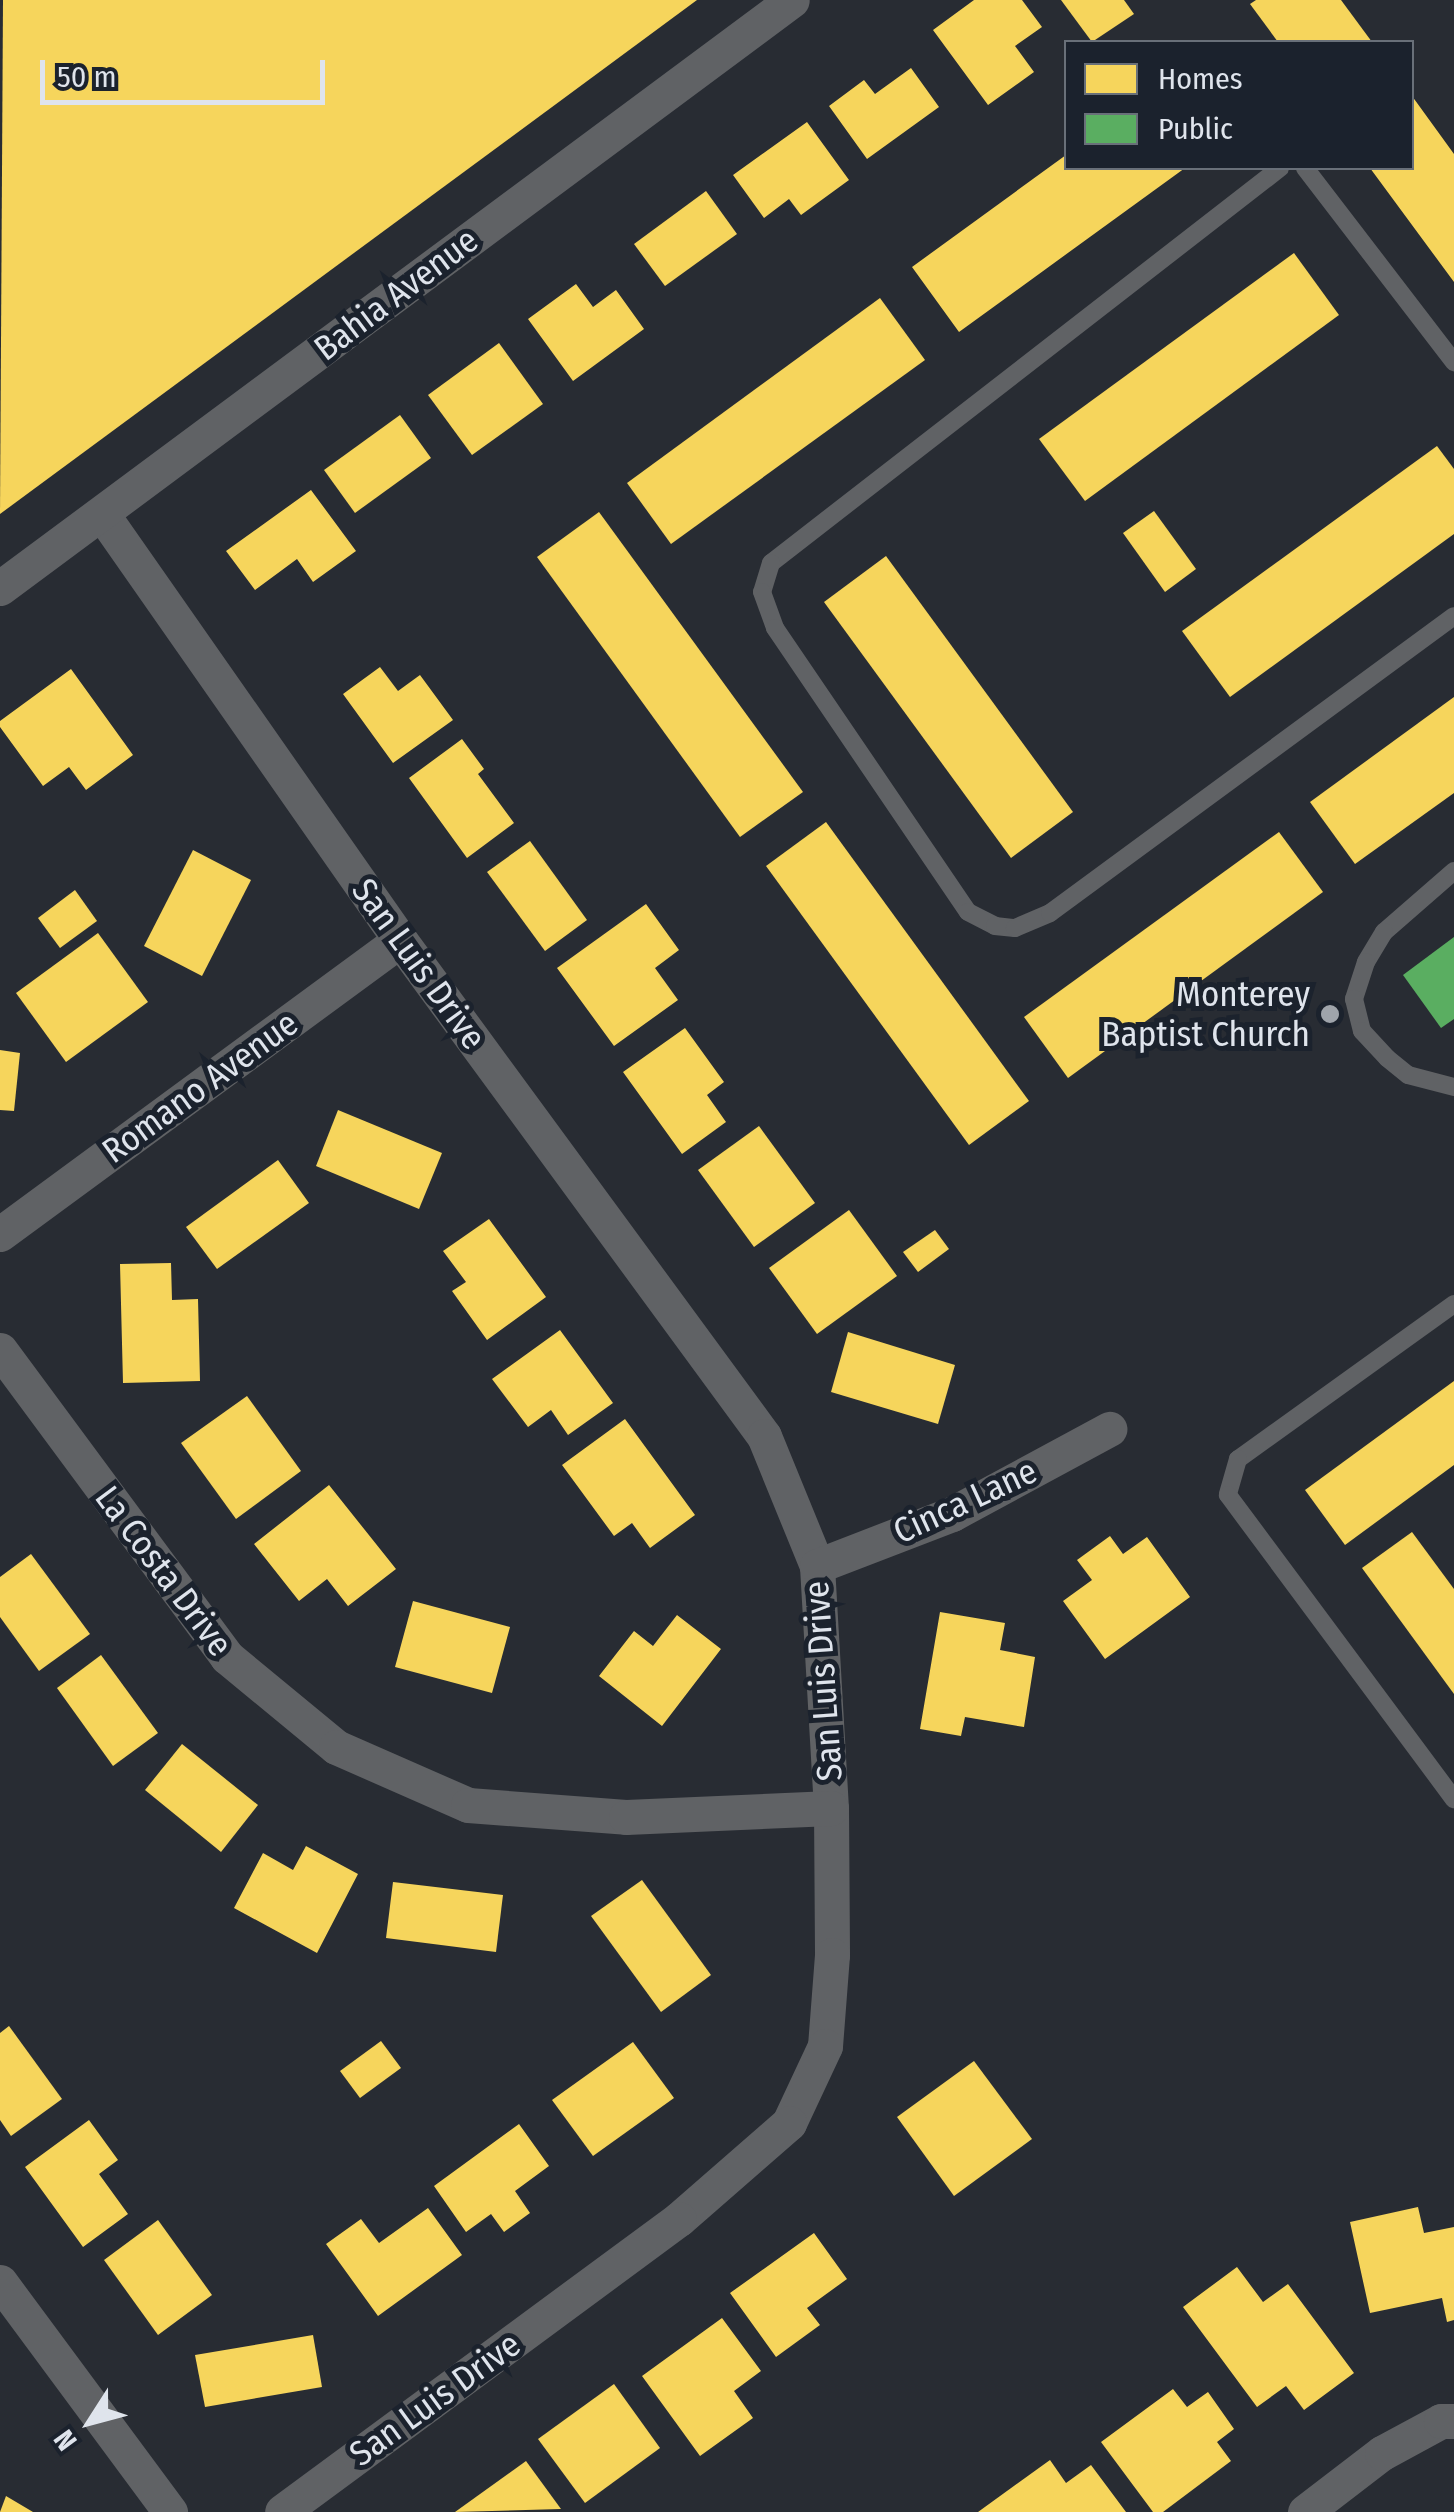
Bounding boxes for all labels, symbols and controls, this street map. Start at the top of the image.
scale bar [45,40,330,102]
legend [1064,40,1414,170]
text: 50 m [57,59,117,95]
text: Homes [1158,61,1243,97]
text: Public [1158,111,1233,147]
street label: Bahia Avenue [306,219,486,369]
street label: San Luis Drive [343,871,495,1057]
place label: Monterey Baptist Church [1101,973,1310,1055]
street label: Romano Avenue [94,1002,306,1172]
marker: Monterey Baptist Church [1319,1003,1341,1025]
street label: Cinca Lane [887,1450,1043,1552]
street label: La Costa Drive [87,1478,241,1664]
street label: San Luis Drive [795,1580,851,1782]
street label: San Luis Drive [342,2323,528,2475]
north arrow [40,2372,140,2472]
text: N [47,2423,84,2456]

